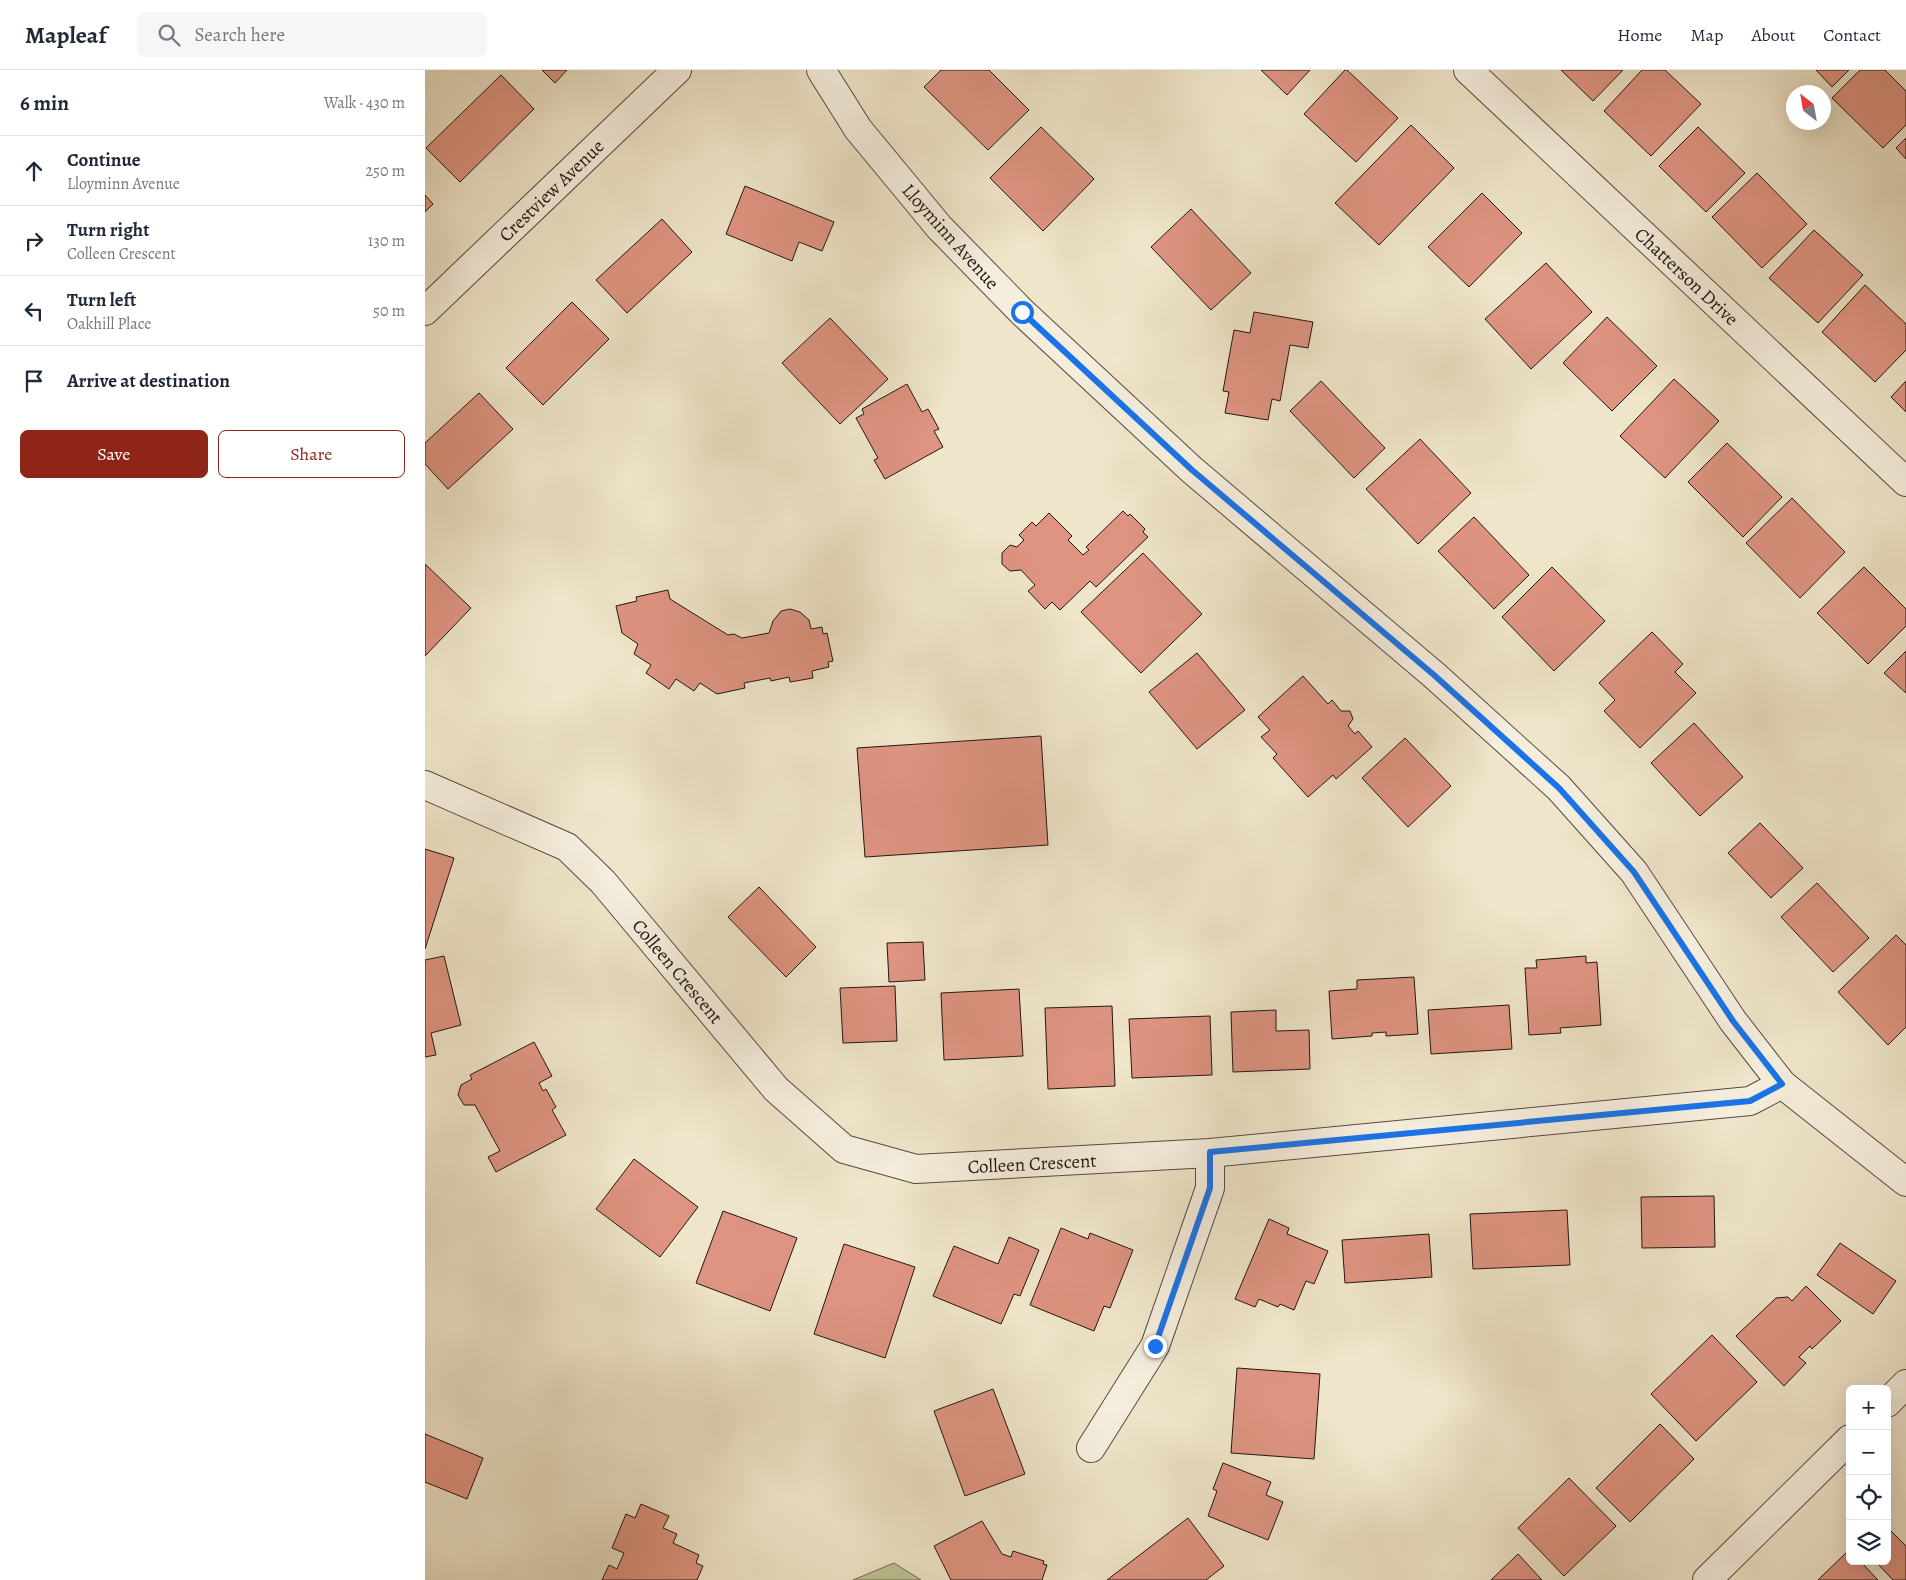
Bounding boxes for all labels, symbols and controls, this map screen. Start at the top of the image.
search box [137,12,487,57]
text: Mapleaf [25,19,107,51]
icon: search [155,21,183,49]
text: Search here [195,22,285,48]
text: Home [1617,23,1662,47]
text: Map [1690,23,1723,47]
text: About [1751,23,1795,47]
text: Contact [1823,23,1881,47]
north arrow [1786,85,1831,130]
text: 6 min [20,89,69,117]
text: Walk · 430 m [324,92,405,114]
street label: Crestview Avenue [493,134,610,248]
text: Continue [67,147,141,173]
icon: ahead [20,157,48,185]
text: 250 m [366,160,405,182]
text: Lloyminn Avenue [67,173,180,195]
street label: Lloyminn Avenue [896,178,1005,295]
text: Turn right [67,217,149,243]
street label: Chatterson Drive [1629,222,1744,332]
icon: right [20,227,48,255]
text: 130 m [368,230,405,252]
text: Colleen Crescent [67,243,176,265]
text: Turn left [67,287,136,313]
icon: left [20,297,48,325]
text: 50 m [373,300,405,322]
route start [1011,301,1034,324]
text: Oakhill Place [67,313,151,335]
icon: arrive [20,367,48,395]
text: Arrive at destination [67,368,230,394]
button: Save [20,430,208,478]
button: Share [218,430,405,478]
street label: Colleen Crescent [626,914,729,1029]
street label: Colleen Crescent [967,1148,1097,1180]
route end [1144,1335,1167,1358]
map controls [1846,1385,1891,1565]
button: + [1846,1385,1891,1430]
button: − [1846,1430,1891,1475]
button: locate [1846,1475,1891,1520]
button: layers [1846,1520,1891,1565]

